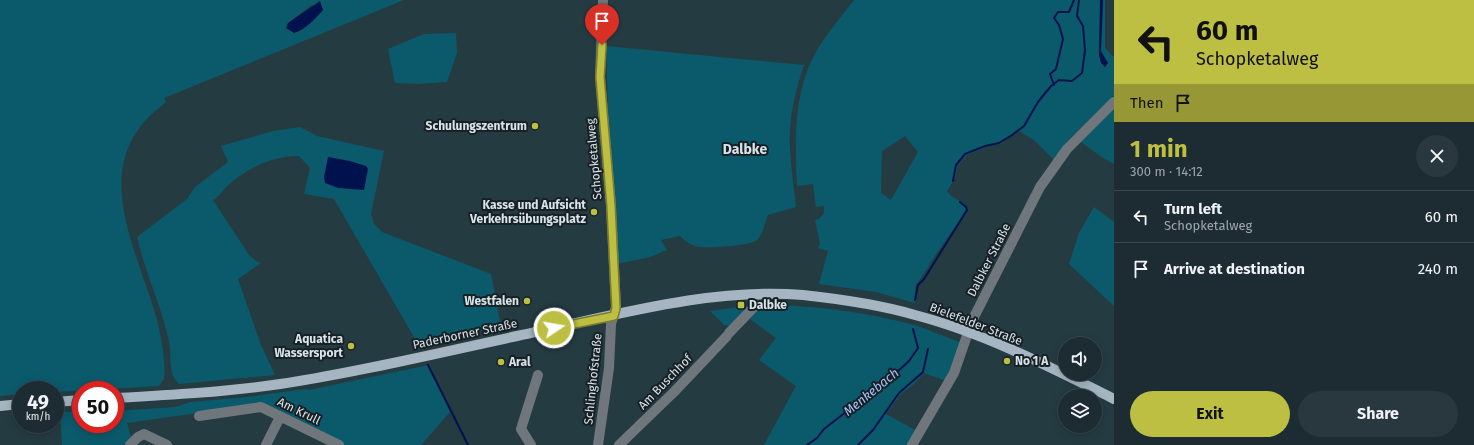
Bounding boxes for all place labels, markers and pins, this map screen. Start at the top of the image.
pin [585,4,619,45]
place label: Schulungszentrum [426,119,527,133]
marker: Schulungszentrum [530,121,540,131]
place label: Kasse und Aufsicht Verkehrsübungsplatz [469,198,586,226]
marker: Kasse und Aufsicht Verkehrsübungsplatz [589,207,599,217]
place label: Westfalen [464,294,519,308]
marker: Westfalen [522,296,532,306]
place label: Dalbke [749,298,787,312]
marker: Dalbke [736,300,746,310]
place label: Aquatica Wassersport [275,332,343,360]
marker: Aquatica Wassersport [346,341,356,351]
place label: No 1 A [1015,354,1049,368]
place label: Aral [508,355,531,369]
marker: No 1 A [1002,356,1012,366]
marker: Aral [496,357,506,367]

